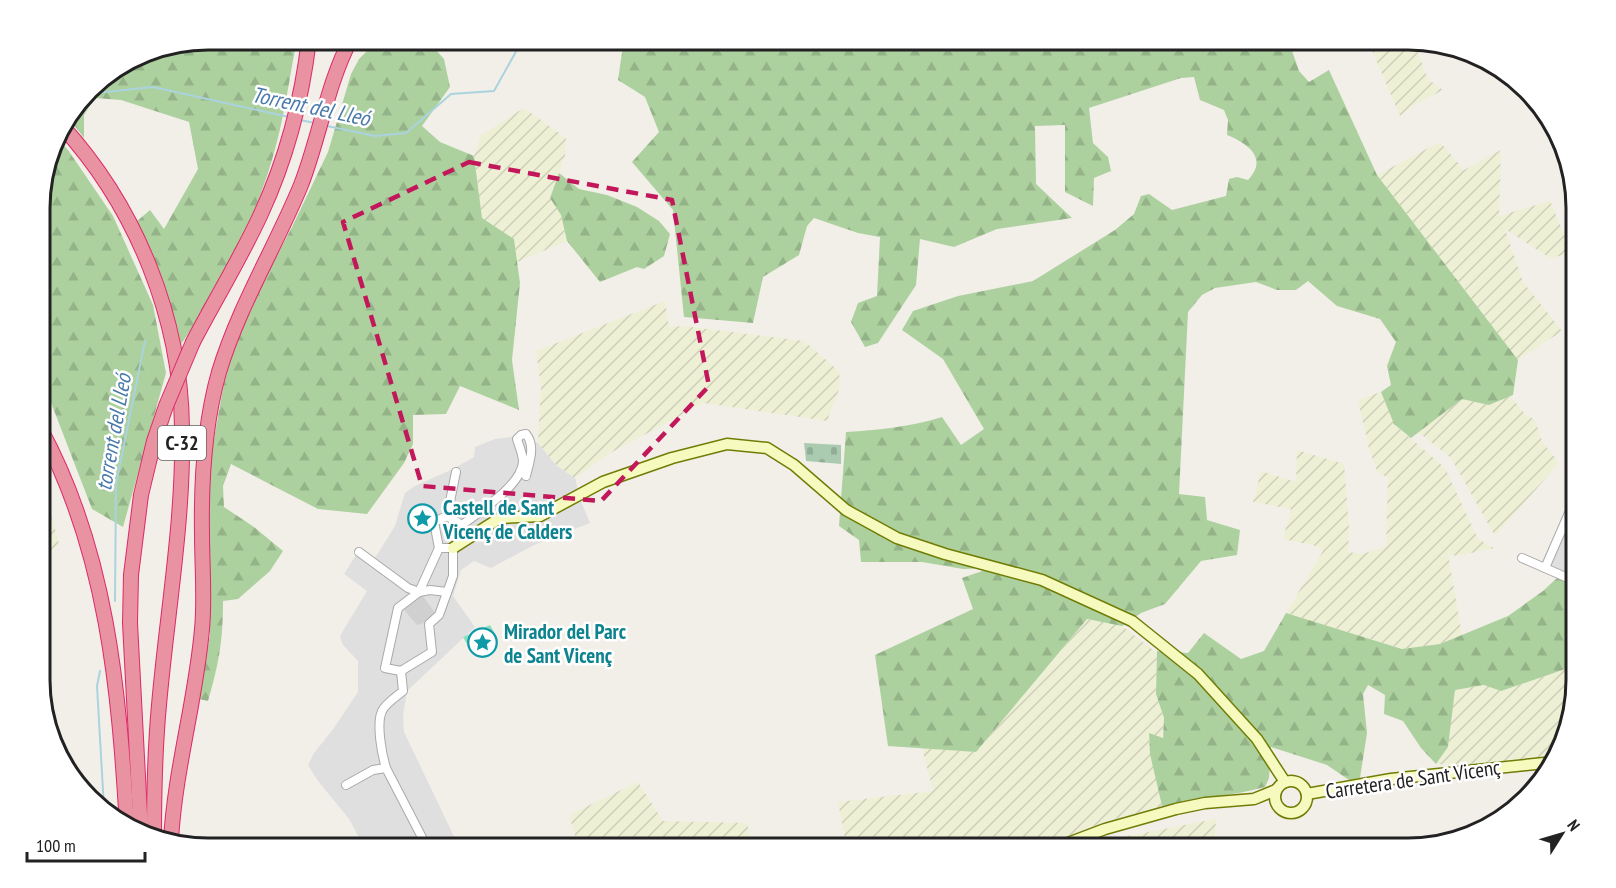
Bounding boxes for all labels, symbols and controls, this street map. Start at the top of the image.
water label: Torrent del Lleó [250,80,374,132]
water label: torrent del Lleó [89,370,137,493]
road number: C-32 [158,426,206,460]
place label: Castell de Sant Vicenç de Calders [442,494,572,545]
place icon: Castell de Sant Vicenç de Calders [406,503,438,535]
place label: Mirador del Parc de Sant Vicenç [504,618,627,669]
place icon: Mirador del Parc de Sant Vicenç [467,627,499,659]
street label: Carretera de Sant Vicenç [1324,753,1503,805]
north arrow [1532,804,1592,864]
text: N [1563,816,1585,834]
scale bar [27,825,146,863]
text: 100 m [36,834,76,857]

